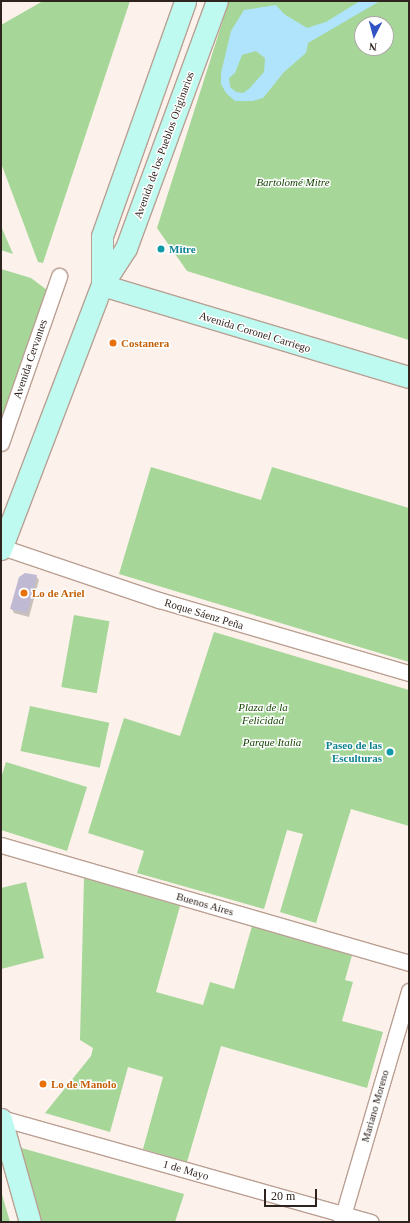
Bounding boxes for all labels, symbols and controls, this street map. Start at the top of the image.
north arrow [354,16,394,56]
text: N [368,41,377,53]
street label: Avenida de los Pueblos Originarios [131,70,197,220]
park label: Bartolomé Mitre [256,175,330,189]
place label: Mitre [169,242,196,256]
marker: Mitre [156,244,166,254]
street label: Avenida Coronel Carriego [198,309,312,355]
street label: Avenida Cervantes [10,318,50,400]
place label: Costanera [121,336,169,350]
marker: Costanera [108,338,118,348]
place label: Lo de Ariel [32,586,85,600]
marker: Lo de Ariel [19,588,29,598]
street label: Roque Sáenz Peña [163,596,245,632]
park label: Plaza de la Felicidad [238,701,288,727]
park label: Parque Italia [243,735,301,749]
place label: Paseo de las Esculturas [326,739,382,765]
marker: Paseo de las Esculturas [385,747,395,757]
street label: Buenos Aires [175,889,235,919]
street label: Mariano Moreno [358,1068,392,1144]
place label: Lo de Manolo [51,1077,116,1091]
marker: Lo de Manolo [38,1079,48,1089]
street label: 1 de Mayo [162,1157,210,1183]
scale bar [266,1181,319,1207]
text: 20 m [271,1189,295,1203]

